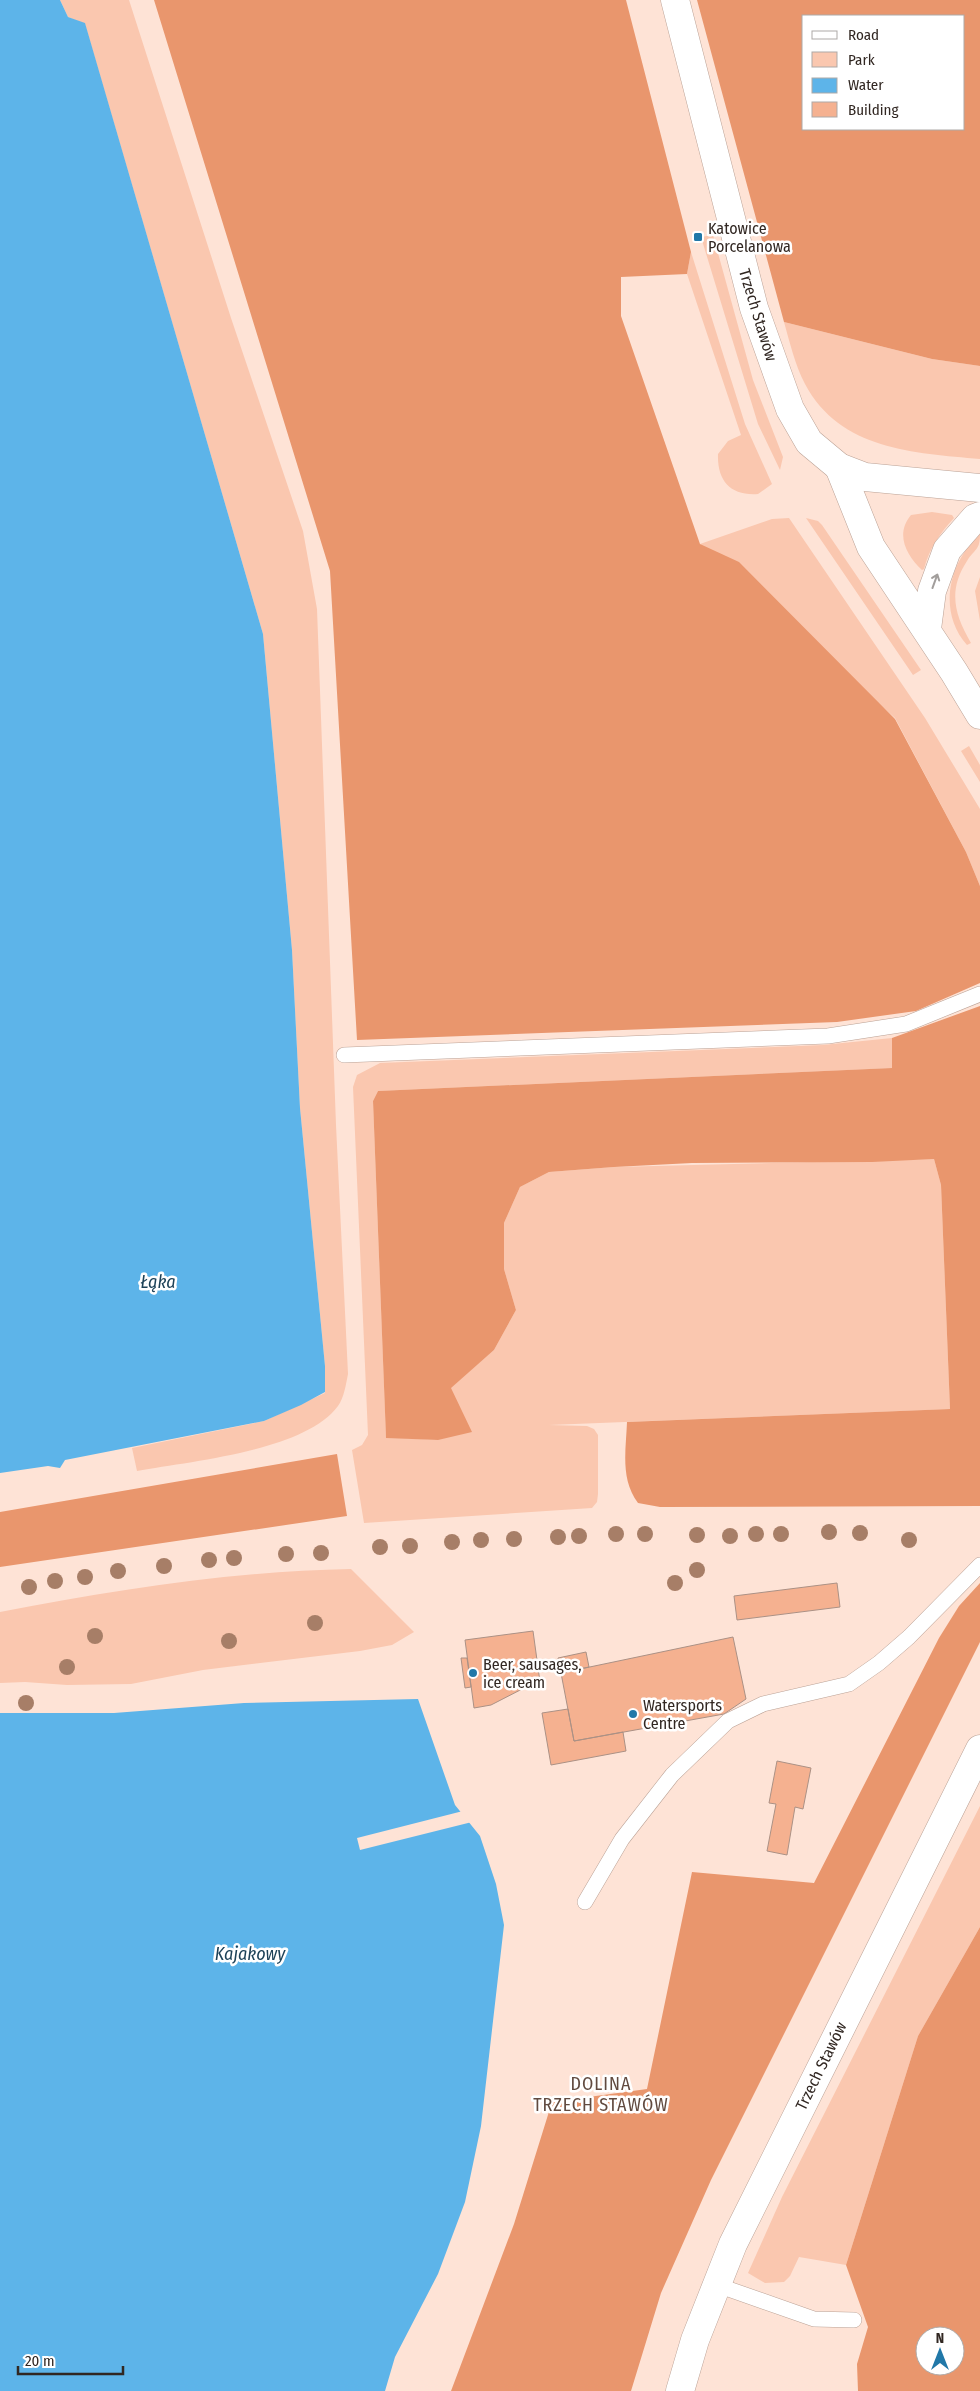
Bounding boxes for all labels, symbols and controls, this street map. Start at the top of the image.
legend [802,15,965,130]
text: Road [848,26,879,44]
text: Park [848,51,875,69]
text: Water [848,76,884,94]
text: Building [848,101,899,119]
place label: Katowice Porcelanowa [708,219,791,256]
marker: Katowice Porcelanowa [692,231,704,243]
street label: Trzech Stawów [735,266,781,364]
one-way arrow [931,574,940,590]
water label: Łąka [140,1271,176,1293]
place label: Beer, sausages, ice cream [483,1655,582,1692]
marker: Beer, sausages, ice cream [467,1667,479,1679]
place label: Watersports Centre [643,1696,722,1733]
marker: Watersports Centre [627,1708,639,1720]
water label: Kajakowy [215,1943,286,1965]
street label: Trzech Stawów [791,2018,851,2113]
district label: DOLINA TRZECH STAWÓW [533,2073,669,2116]
north arrow [915,2326,965,2376]
text: N [936,2330,944,2347]
scale bar [18,2344,122,2376]
text: 20 m [25,2352,55,2370]

